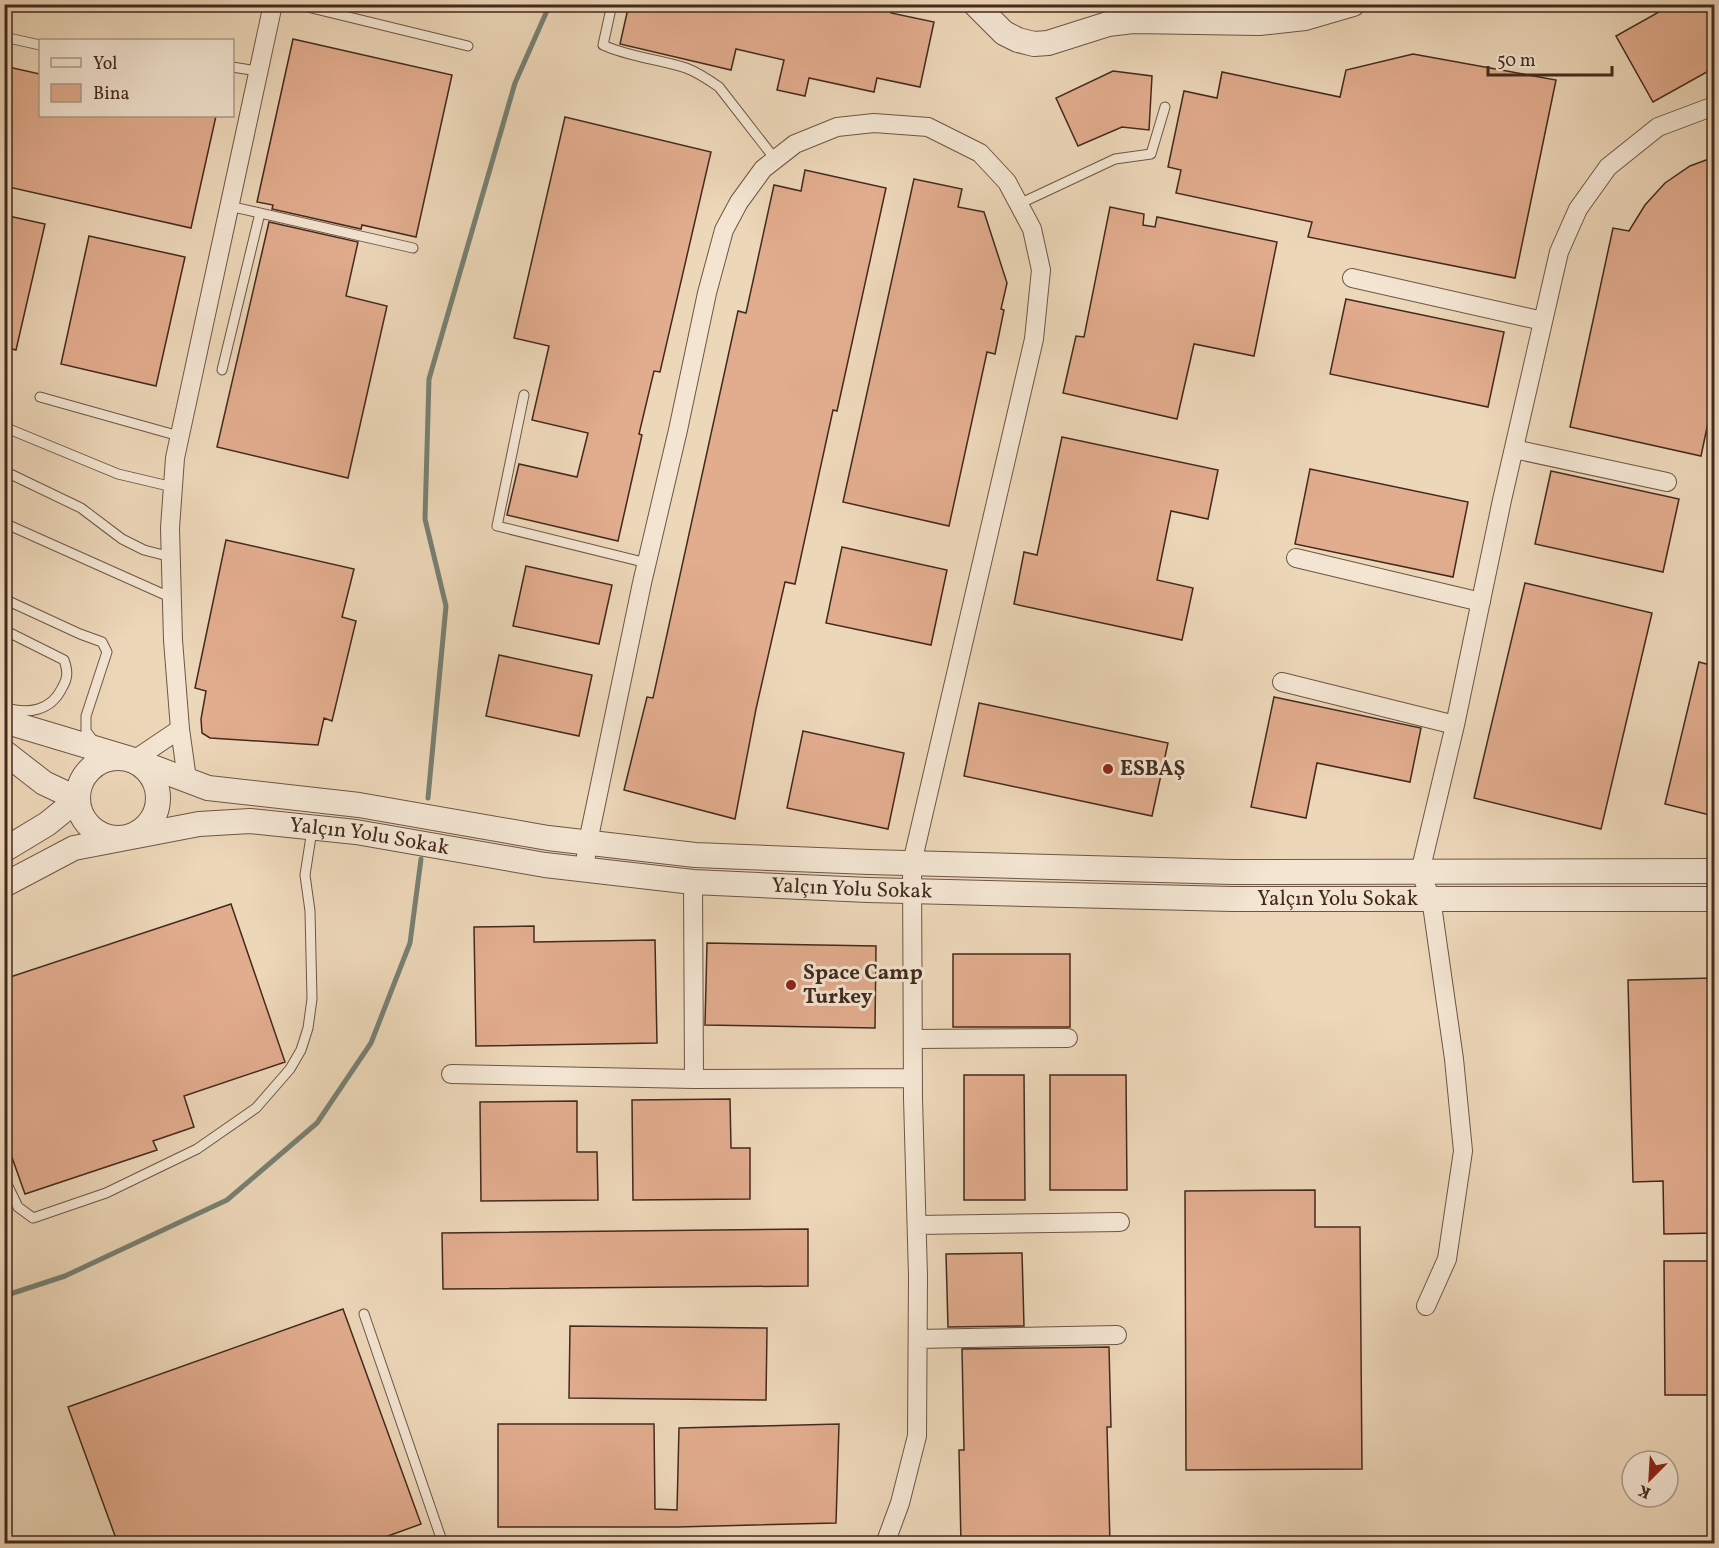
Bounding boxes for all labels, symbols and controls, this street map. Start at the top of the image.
legend [39,39,234,117]
scale bar [1488,39,1612,77]
text: 50 m [1497,49,1536,74]
text: Yol [93,52,118,77]
text: Bina [93,82,129,107]
place label: ESBAŞ [1120,755,1185,784]
marker: ESBAŞ [1101,762,1115,776]
street label: Yalçın Yolu Sokak [288,811,452,863]
street label: Yalçın Yolu Sokak [771,871,933,906]
street label: Yalçın Yolu Sokak [1257,885,1419,914]
place label: Space Camp Turkey [803,959,923,1012]
marker: Space Camp Turkey [784,978,798,992]
north arrow [1620,1449,1680,1509]
text: K [1635,1478,1654,1503]

